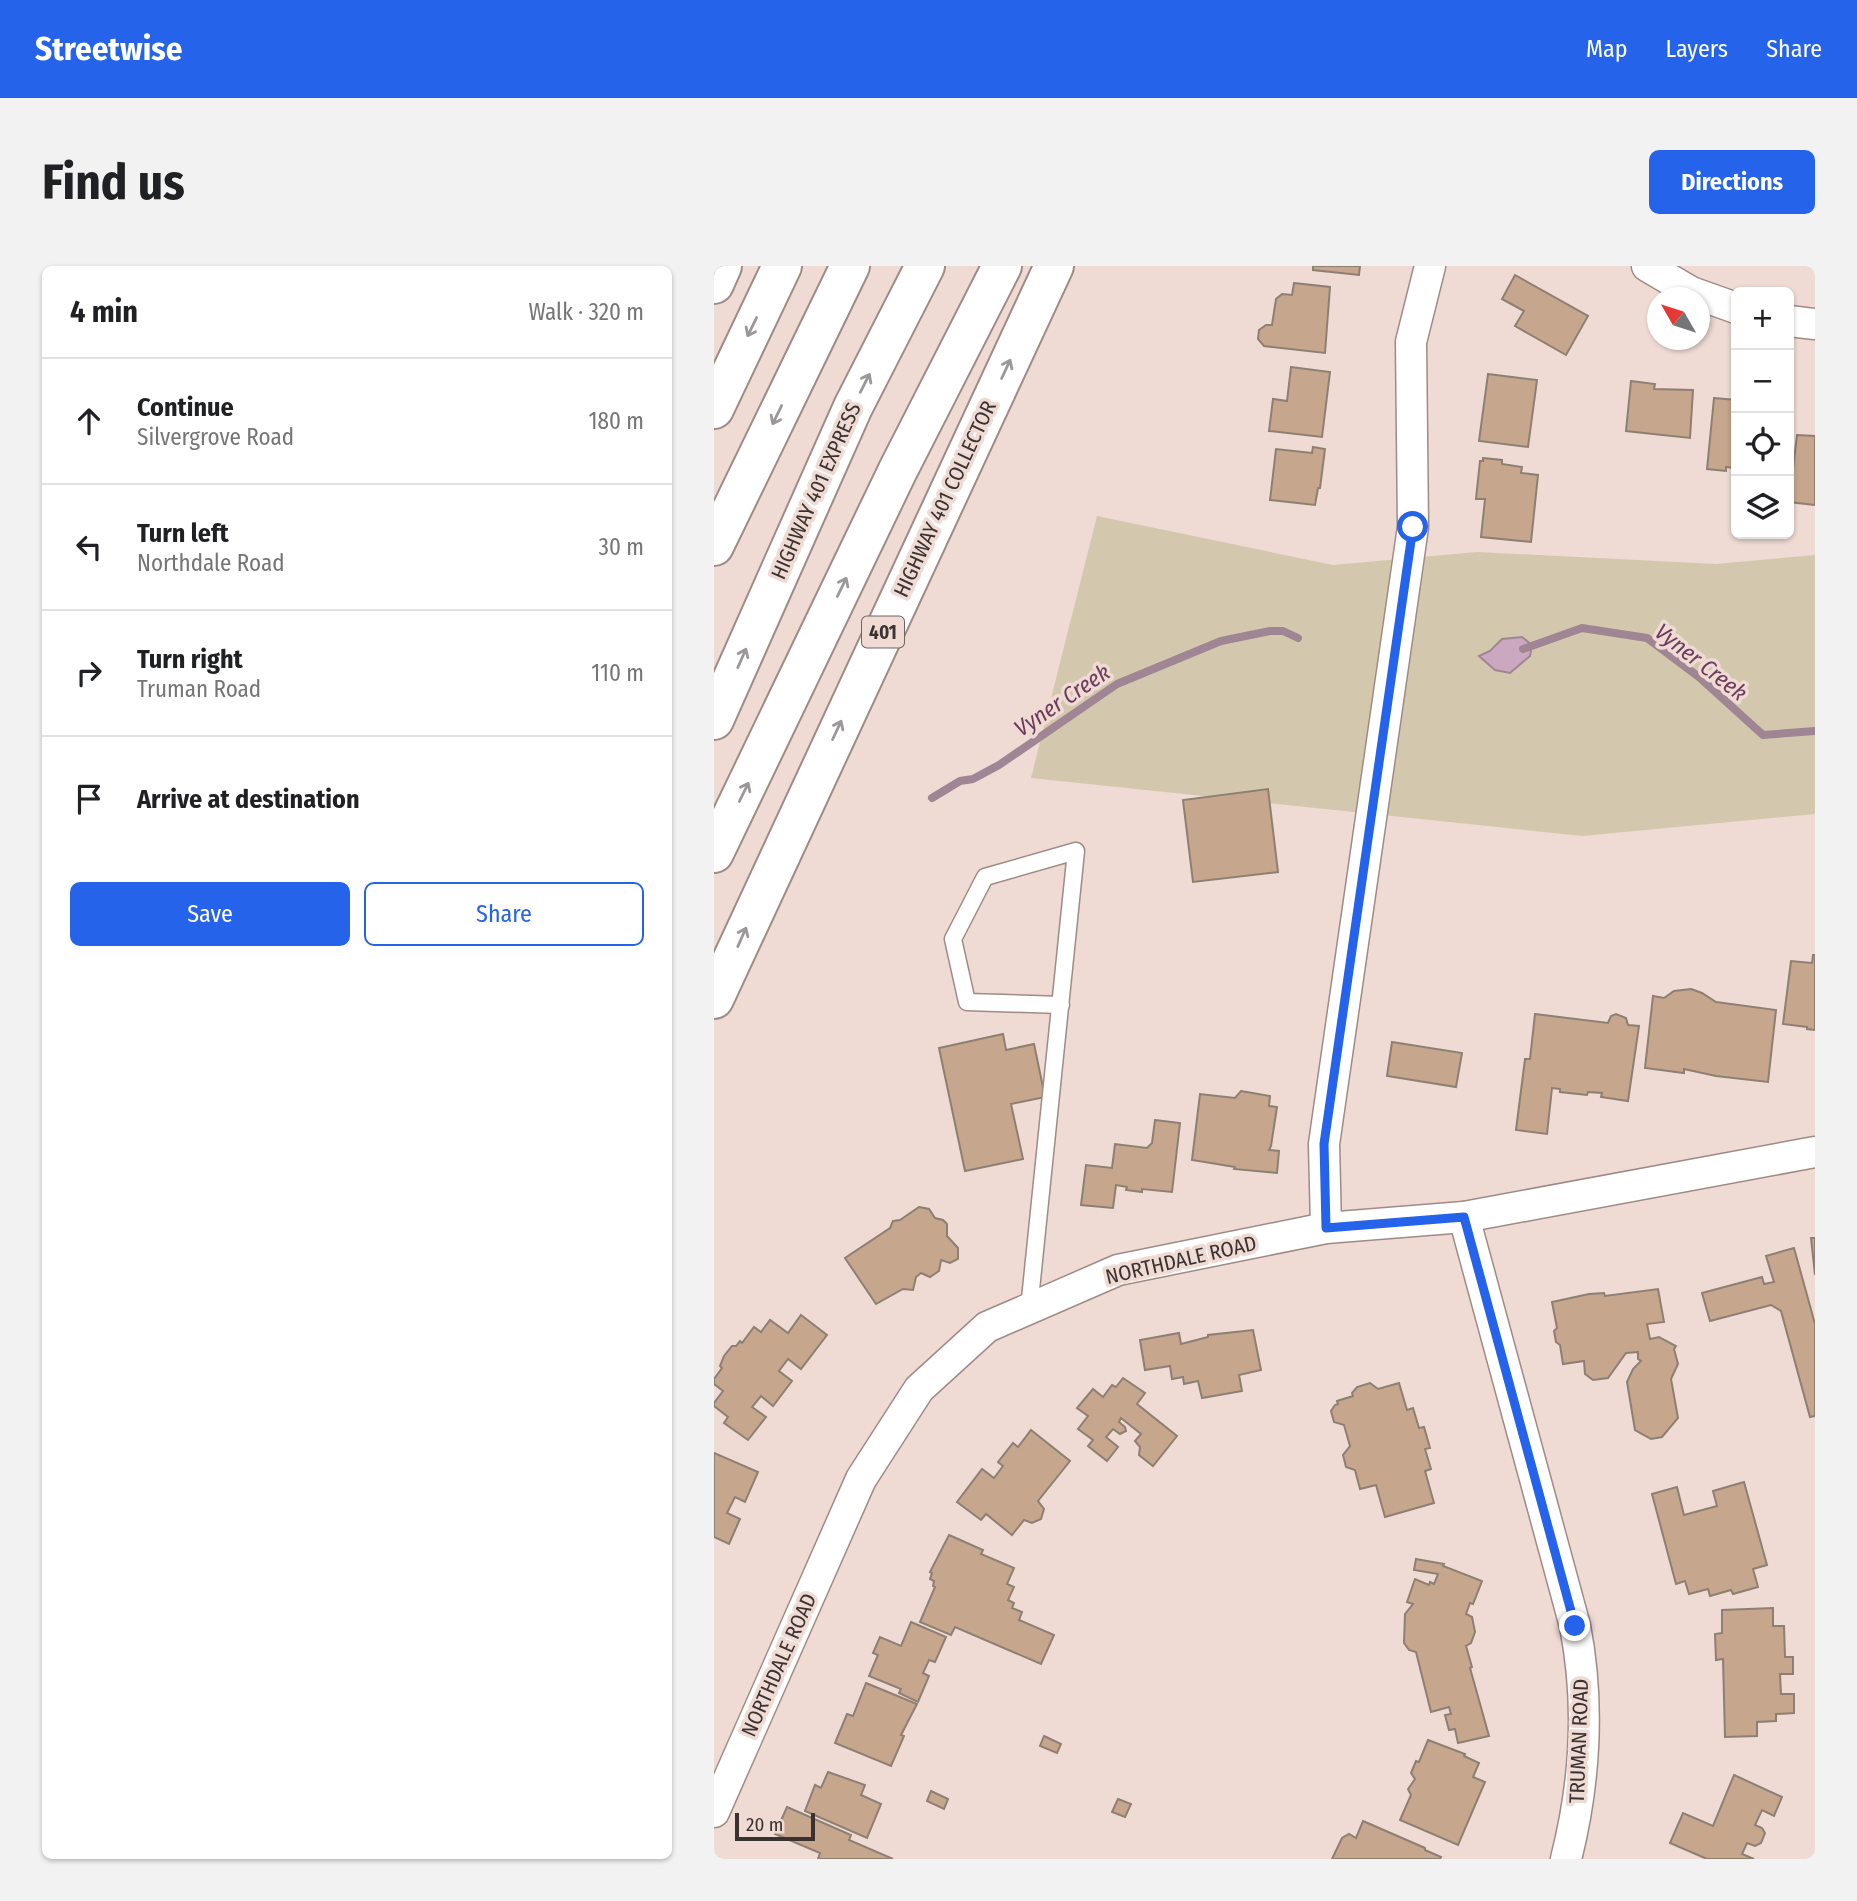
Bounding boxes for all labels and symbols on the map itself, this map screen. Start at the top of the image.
north arrow [1647,287,1710,350]
one-way arrow [744,316,758,337]
one-way arrow [1000,359,1013,380]
one-way arrow [859,373,873,394]
street label: HIGHWAY 401 COLLECTOR [888,396,1002,601]
street label: HIGHWAY 401 EXPRESS [765,399,867,583]
one-way arrow [769,404,783,425]
route start [1397,511,1428,542]
one-way arrow [836,577,850,598]
road number: 401 [862,616,904,648]
water label: Vyner Creek [1649,617,1753,707]
one-way arrow [736,647,749,669]
water label: Vyner Creek [1009,658,1115,742]
one-way arrow [831,720,845,741]
one-way arrow [737,782,751,803]
one-way arrow [736,927,749,948]
street label: NORTHDALE ROAD [1103,1230,1259,1290]
street label: NORTHDALE ROAD [736,1589,822,1741]
route end [1559,1610,1590,1641]
street label: TRUMAN ROAD [1564,1678,1594,1804]
scale bar [735,1810,816,1842]

